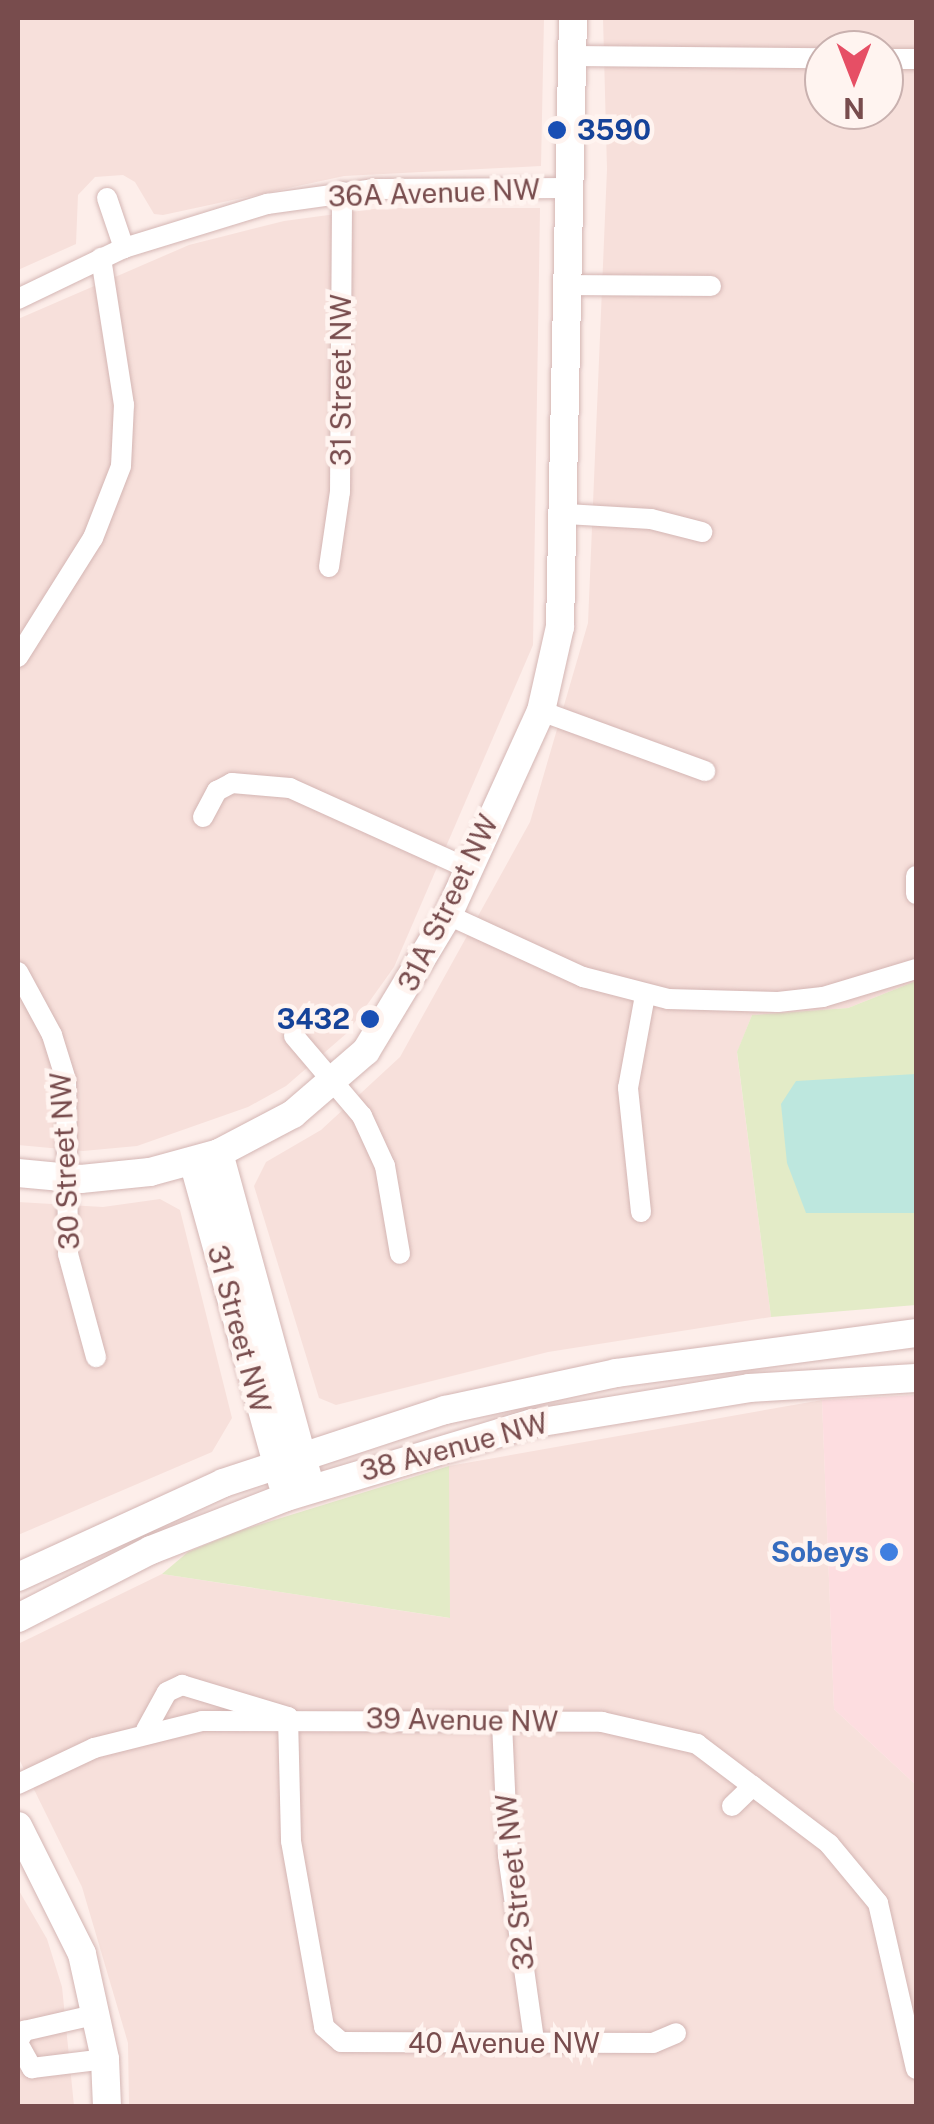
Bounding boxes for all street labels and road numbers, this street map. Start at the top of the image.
street label: 36A Avenue NW [327,173,541,213]
street label: 31 Street NW [324,294,358,466]
street label: 31A Street NW [391,809,505,997]
street label: 30 Street NW [44,1071,86,1251]
street label: 31 Street NW [200,1241,278,1417]
street label: 38 Avenue NW [356,1406,552,1488]
street label: 39 Avenue NW [365,1702,559,1738]
street label: 32 Street NW [489,1792,541,1972]
street label: 40 Avenue NW [408,2026,600,2060]

